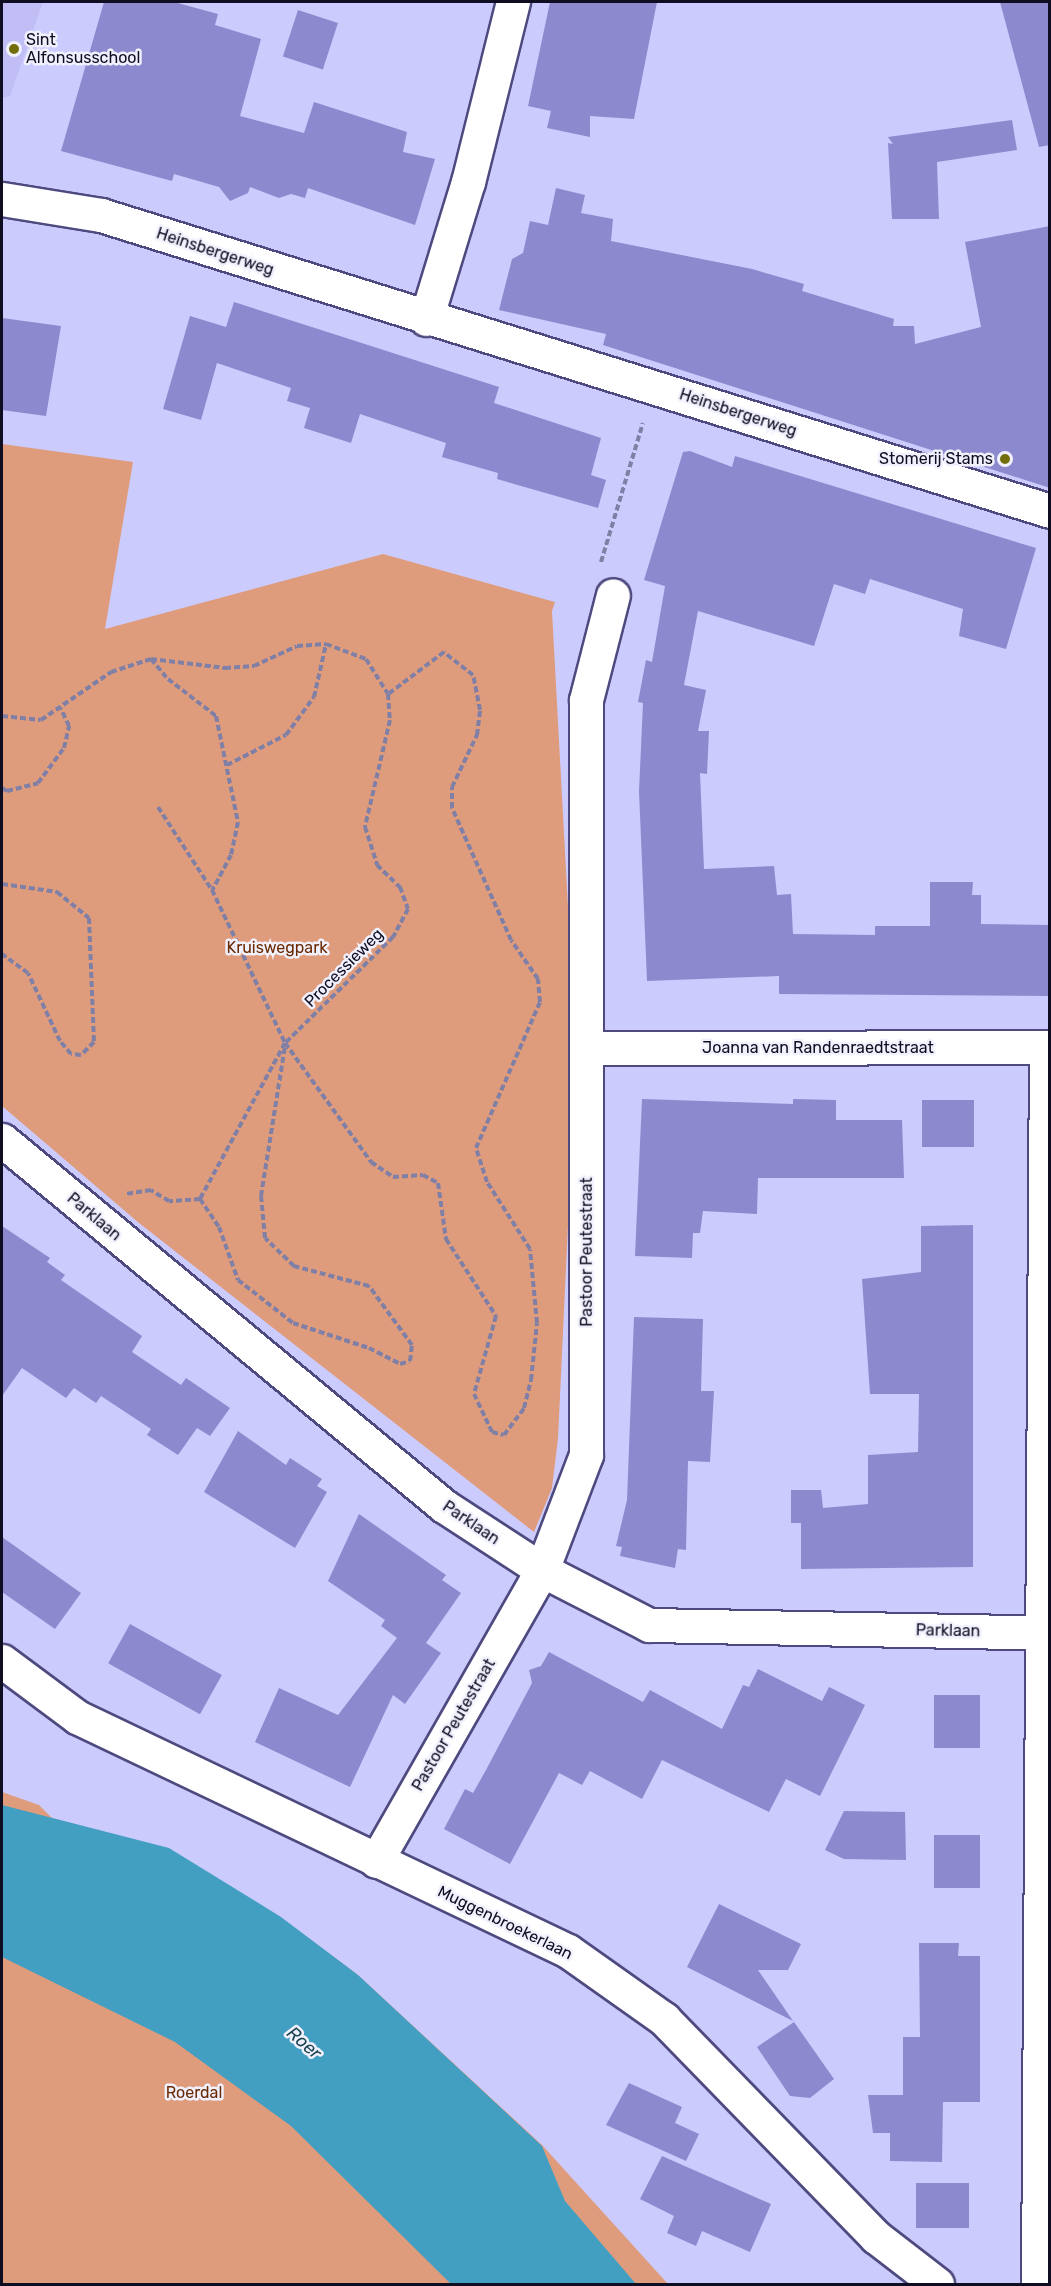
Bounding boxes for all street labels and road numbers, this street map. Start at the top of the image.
street label: Heinsbergerweg [154,224,276,280]
street label: Heinsbergerweg [677,385,799,441]
street label: Processieweg [301,925,387,1011]
street label: Joanna van Randenraedtstraat [702,1038,934,1058]
street label: Pastoor Peutestraat [577,1177,597,1327]
street label: Parklaan [63,1189,125,1245]
street label: Parklaan [439,1497,503,1549]
street label: Parklaan [916,1621,980,1641]
street label: Pastoor Peutestraat [408,1655,500,1795]
street label: Muggenbroekerlaan [434,1882,576,1964]

